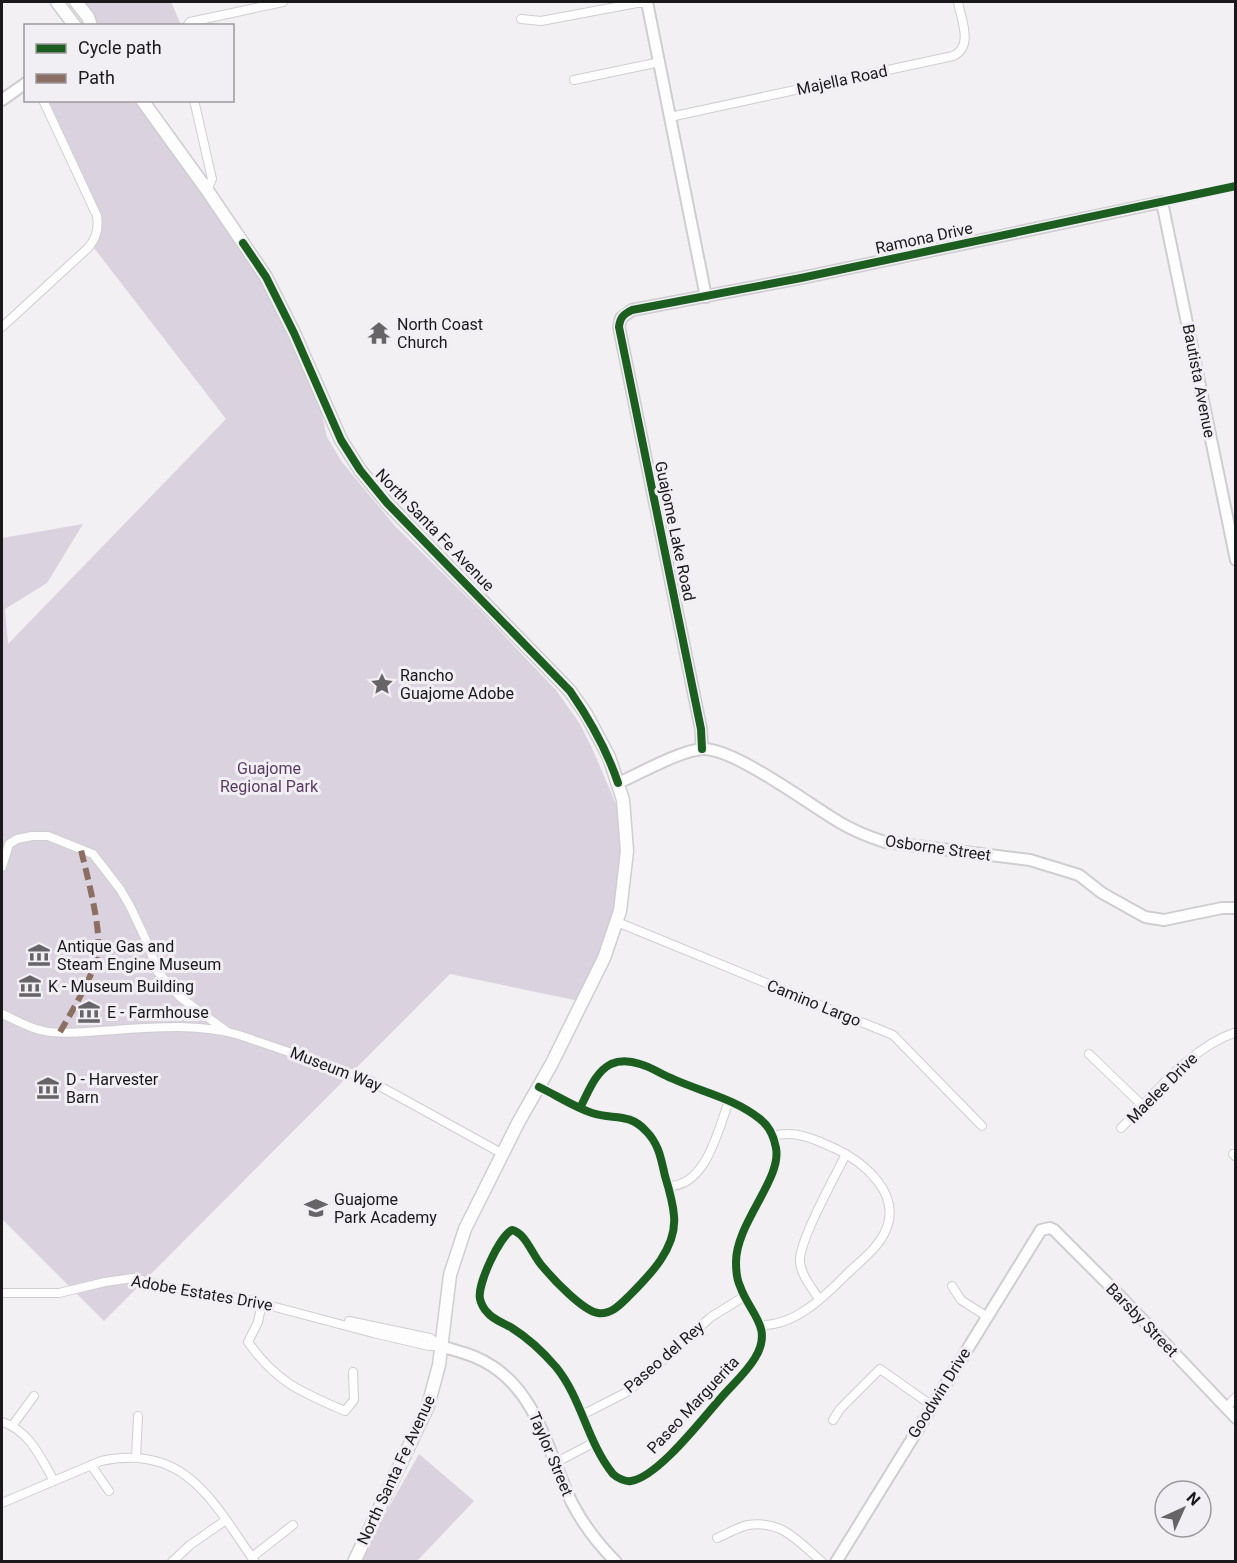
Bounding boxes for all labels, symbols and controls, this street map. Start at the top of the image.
legend [24,24,234,102]
text: Cycle path [78,37,162,58]
street label: Majella Road [795,61,889,99]
text: Path [78,67,115,88]
street label: Ramona Drive [874,218,974,258]
place label: North Coast Church [397,315,483,352]
temple icon: North Coast Church [366,320,392,346]
street label: Bautista Avenue [1179,323,1219,439]
street label: Guajome Lake Road [651,459,699,603]
street label: North Santa Fe Avenue [372,465,498,595]
place label: Rancho Guajome Adobe [400,666,514,703]
place icon: Rancho Guajome Adobe [369,671,395,697]
park label: Guajome Regional Park [220,759,319,796]
street label: Osborne Street [884,831,992,865]
place label: Antique Gas and Steam Engine Museum [57,937,221,974]
museum icon: Antique Gas and Steam Engine Museum [26,942,52,968]
museum icon: K - Museum Building [17,973,43,999]
street label: Camino Largo [764,976,864,1030]
place label: K - Museum Building [48,977,194,996]
museum icon: E - Farmhouse [76,999,102,1025]
place label: E - Farmhouse [107,1003,209,1022]
street label: Museum Way [288,1043,385,1095]
street label: Maelee Drive [1123,1049,1201,1127]
place label: D - Harvester Barn [66,1070,159,1107]
museum icon: D - Harvester Barn [35,1075,61,1101]
place label: Guajome Park Academy [334,1190,437,1227]
school or university icon: Guajome Park Academy [303,1195,329,1221]
street label: Adobe Estates Drive [130,1271,274,1315]
street label: Barsby Street [1102,1279,1182,1361]
street label: Paseo del Rey [620,1317,708,1397]
street label: Goodwin Drive [904,1344,974,1442]
street label: Paseo Marguerita [643,1352,743,1458]
street label: North Santa Fe Avenue [353,1392,439,1548]
street label: Taylor Street [525,1409,577,1499]
north arrow [1153,1479,1213,1539]
text: N [1183,1488,1204,1509]

